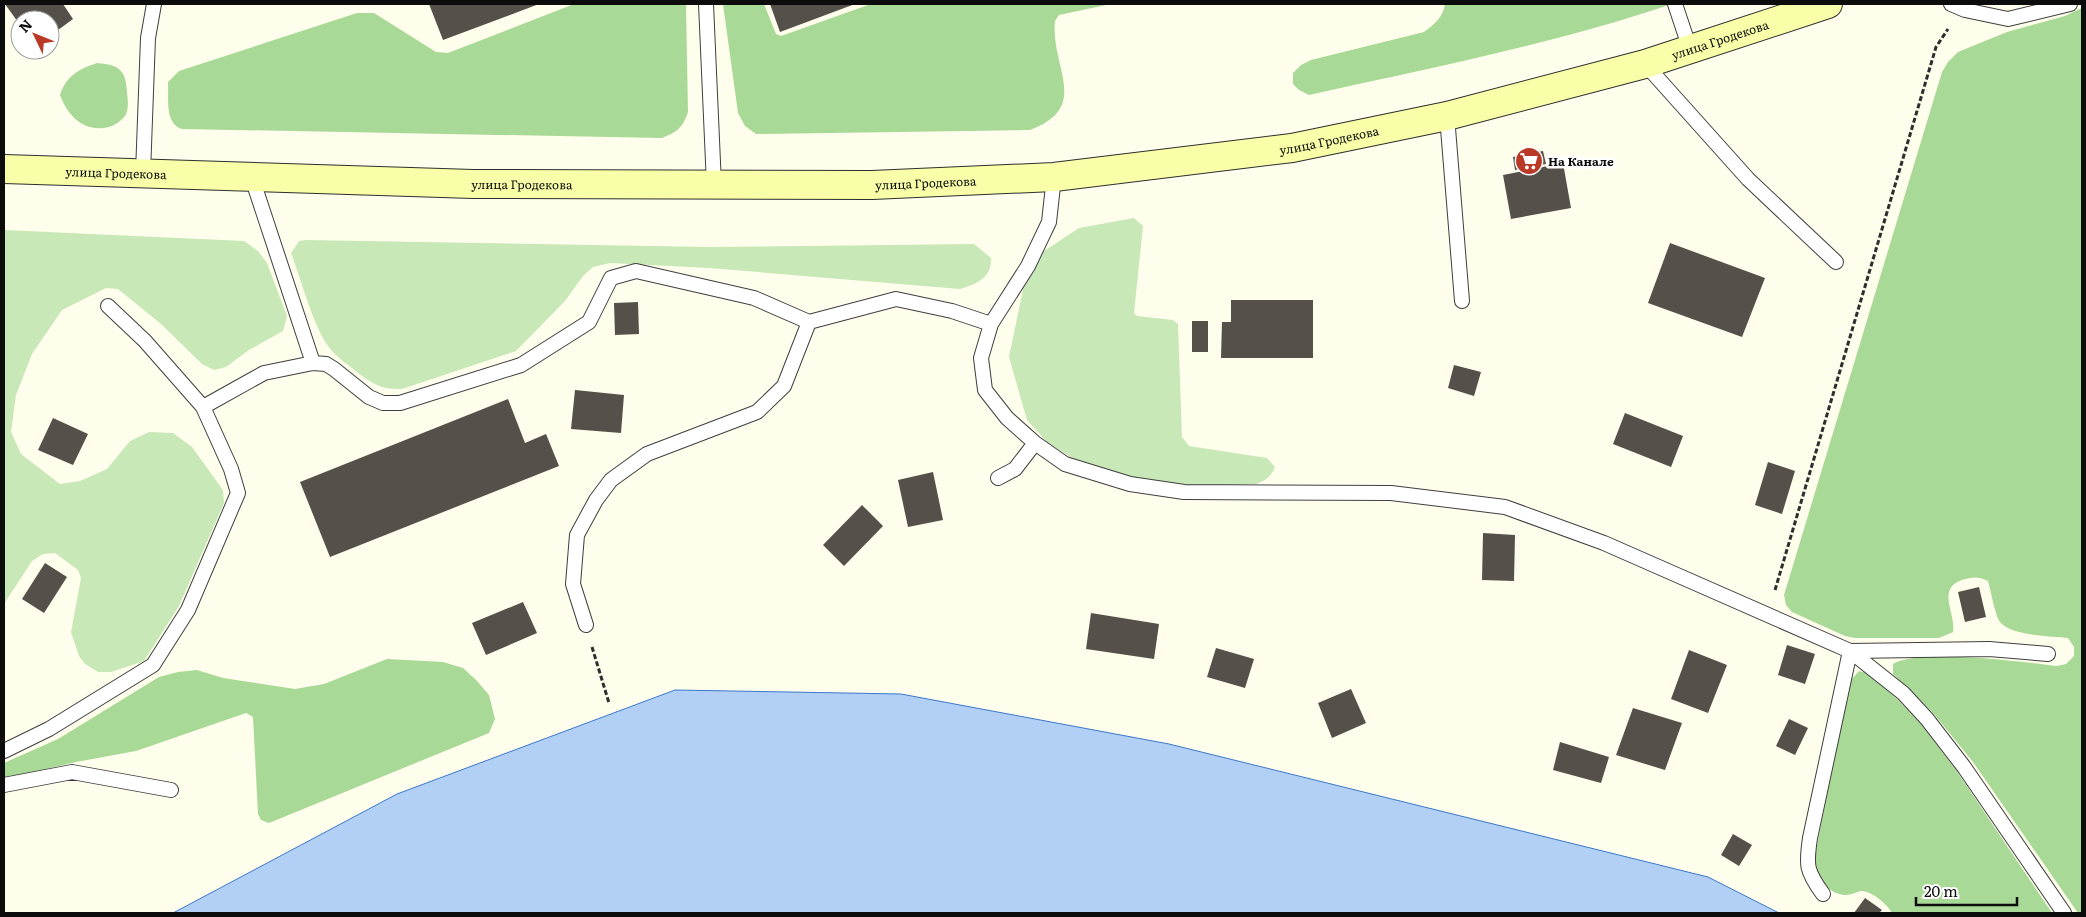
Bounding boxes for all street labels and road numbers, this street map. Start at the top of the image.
street label: улица Гродекова [1669,15,1771,64]
street label: улица Гродекова [1278,121,1381,158]
street label: улица Гродекова [65,162,167,183]
street label: улица Гродекова [875,171,977,194]
street label: улица Гродекова [471,175,573,193]

